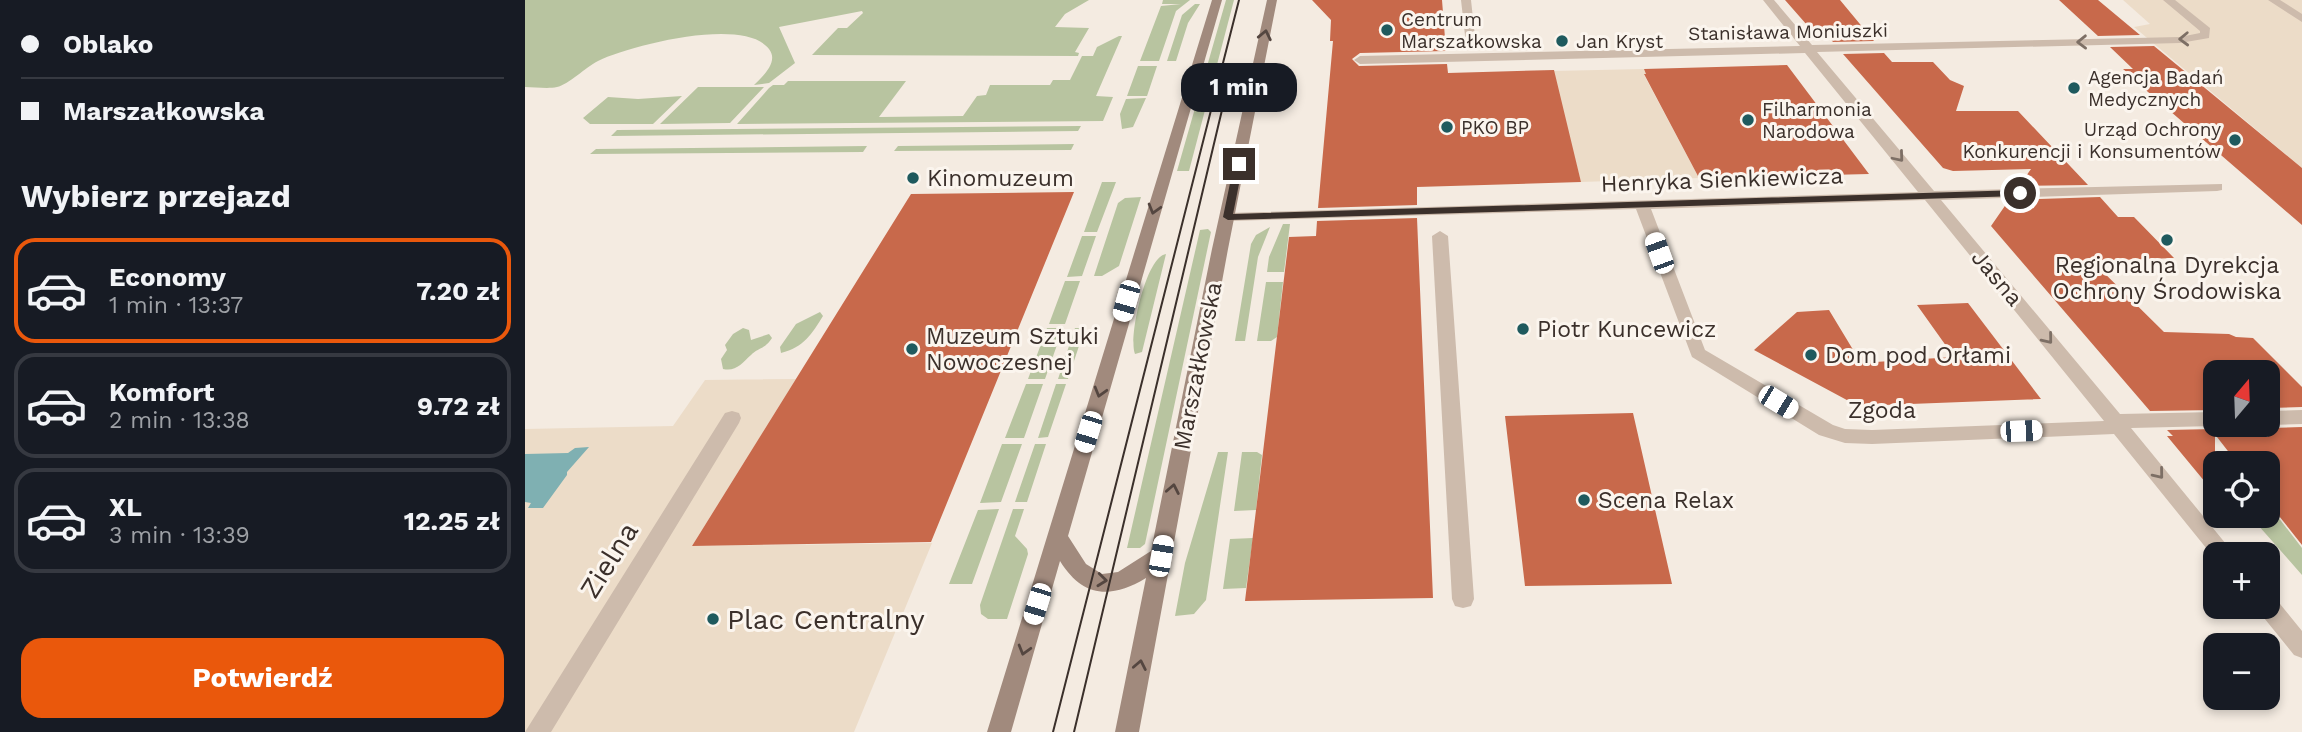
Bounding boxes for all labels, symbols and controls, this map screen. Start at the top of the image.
place label: Centrum Marszałkowska [1401,8,1542,53]
street label: Stanisława Moniuszki [1688,19,1888,45]
marker: Centrum Marszałkowska [1379,22,1395,38]
text: Oblako [63,29,153,59]
one-way arrow [1256,29,1271,41]
place label: Jan Kryst [1576,30,1663,53]
one-way arrow [2178,32,2189,47]
marker: Jan Kryst [1554,33,1570,49]
one-way arrow [2076,34,2087,50]
callout: 1 min [1181,62,1297,111]
place label: Agencja Badań Medycznych [2088,66,2223,111]
text: 1 min [1209,74,1269,101]
marker: Agencja Badań Medycznych [2066,80,2082,96]
text: Marszałkowska [63,96,265,126]
place label: Filharmonia Narodowa [1762,98,1872,143]
marker: Filharmonia Narodowa [1740,112,1756,128]
place label: PKO BP [1461,116,1529,139]
place label: Urząd Ochrony Konkurencji i Konsumentów [1963,118,2221,163]
marker: PKO BP [1439,119,1455,135]
marker: Urząd Ochrony Konkurencji i Konsumentów [2227,132,2243,148]
route end [1223,148,1255,180]
one-way arrow [1891,149,1903,162]
street label: Henryka Sienkiewicza [1600,162,1844,198]
place label: Kinomuzeum [927,165,1074,192]
marker: Kinomuzeum [905,170,921,186]
text: Wybierz przejazd [21,177,291,215]
route start [2004,177,2036,209]
one-way arrow [1147,202,1162,214]
car [1642,230,1677,276]
marker: Regionalna Dyrekcja Ochrony Środowiska [2159,232,2175,248]
street label: Jasna [1966,244,2028,312]
place label: Regionalna Dyrekcja Ochrony Środowiska [2053,252,2281,305]
icon: car [25,259,88,322]
text: Economy [109,262,226,292]
text: 7.20 zł [416,276,500,306]
car [1111,278,1142,324]
street label: Marszałkowska [1168,280,1228,452]
text: 1 min · 13:37 [109,292,243,319]
place label: Piotr Kuncewicz [1537,316,1716,343]
marker: Piotr Kuncewicz [1515,321,1531,337]
place label: Muzeum Sztuki Nowoczesnej [926,323,1099,376]
one-way arrow [2039,332,2052,344]
marker: Muzeum Sztuki Nowoczesnej [904,341,920,357]
place label: Dom pod Orłami [1825,342,2011,369]
marker: Dom pod Orłami [1803,347,1819,363]
north arrow [2203,360,2280,438]
map controls [2203,360,2280,710]
icon: car [25,374,88,437]
text: Komfort [109,377,214,407]
car [1755,382,1802,422]
one-way arrow [1093,385,1108,397]
text: 9.72 zł [417,391,500,421]
street label: Zgoda [1848,397,1916,424]
text: 2 min · 13:38 [109,407,250,434]
car [1072,409,1105,455]
car [2000,420,2043,442]
button: locate [2203,451,2280,528]
one-way arrow [2151,465,2163,478]
one-way arrow [1165,483,1180,495]
place label: Scena Relax [1598,487,1734,514]
icon: car [25,489,88,552]
text: XL [109,492,142,522]
marker: Scena Relax [1576,492,1592,508]
text: 12.25 zł [404,506,500,536]
street label: Zielna [573,516,645,604]
text: 3 min · 13:39 [109,522,250,549]
car [1148,533,1175,579]
button: + [2203,542,2280,619]
one-way arrow [1096,573,1108,588]
car [1021,581,1054,627]
place label: Plac Centralny [727,603,925,636]
marker: Plac Centralny [705,611,721,627]
button: − [2203,633,2280,710]
button: Potwierdź [21,638,504,718]
one-way arrow [1017,644,1032,656]
one-way arrow [1132,659,1147,671]

